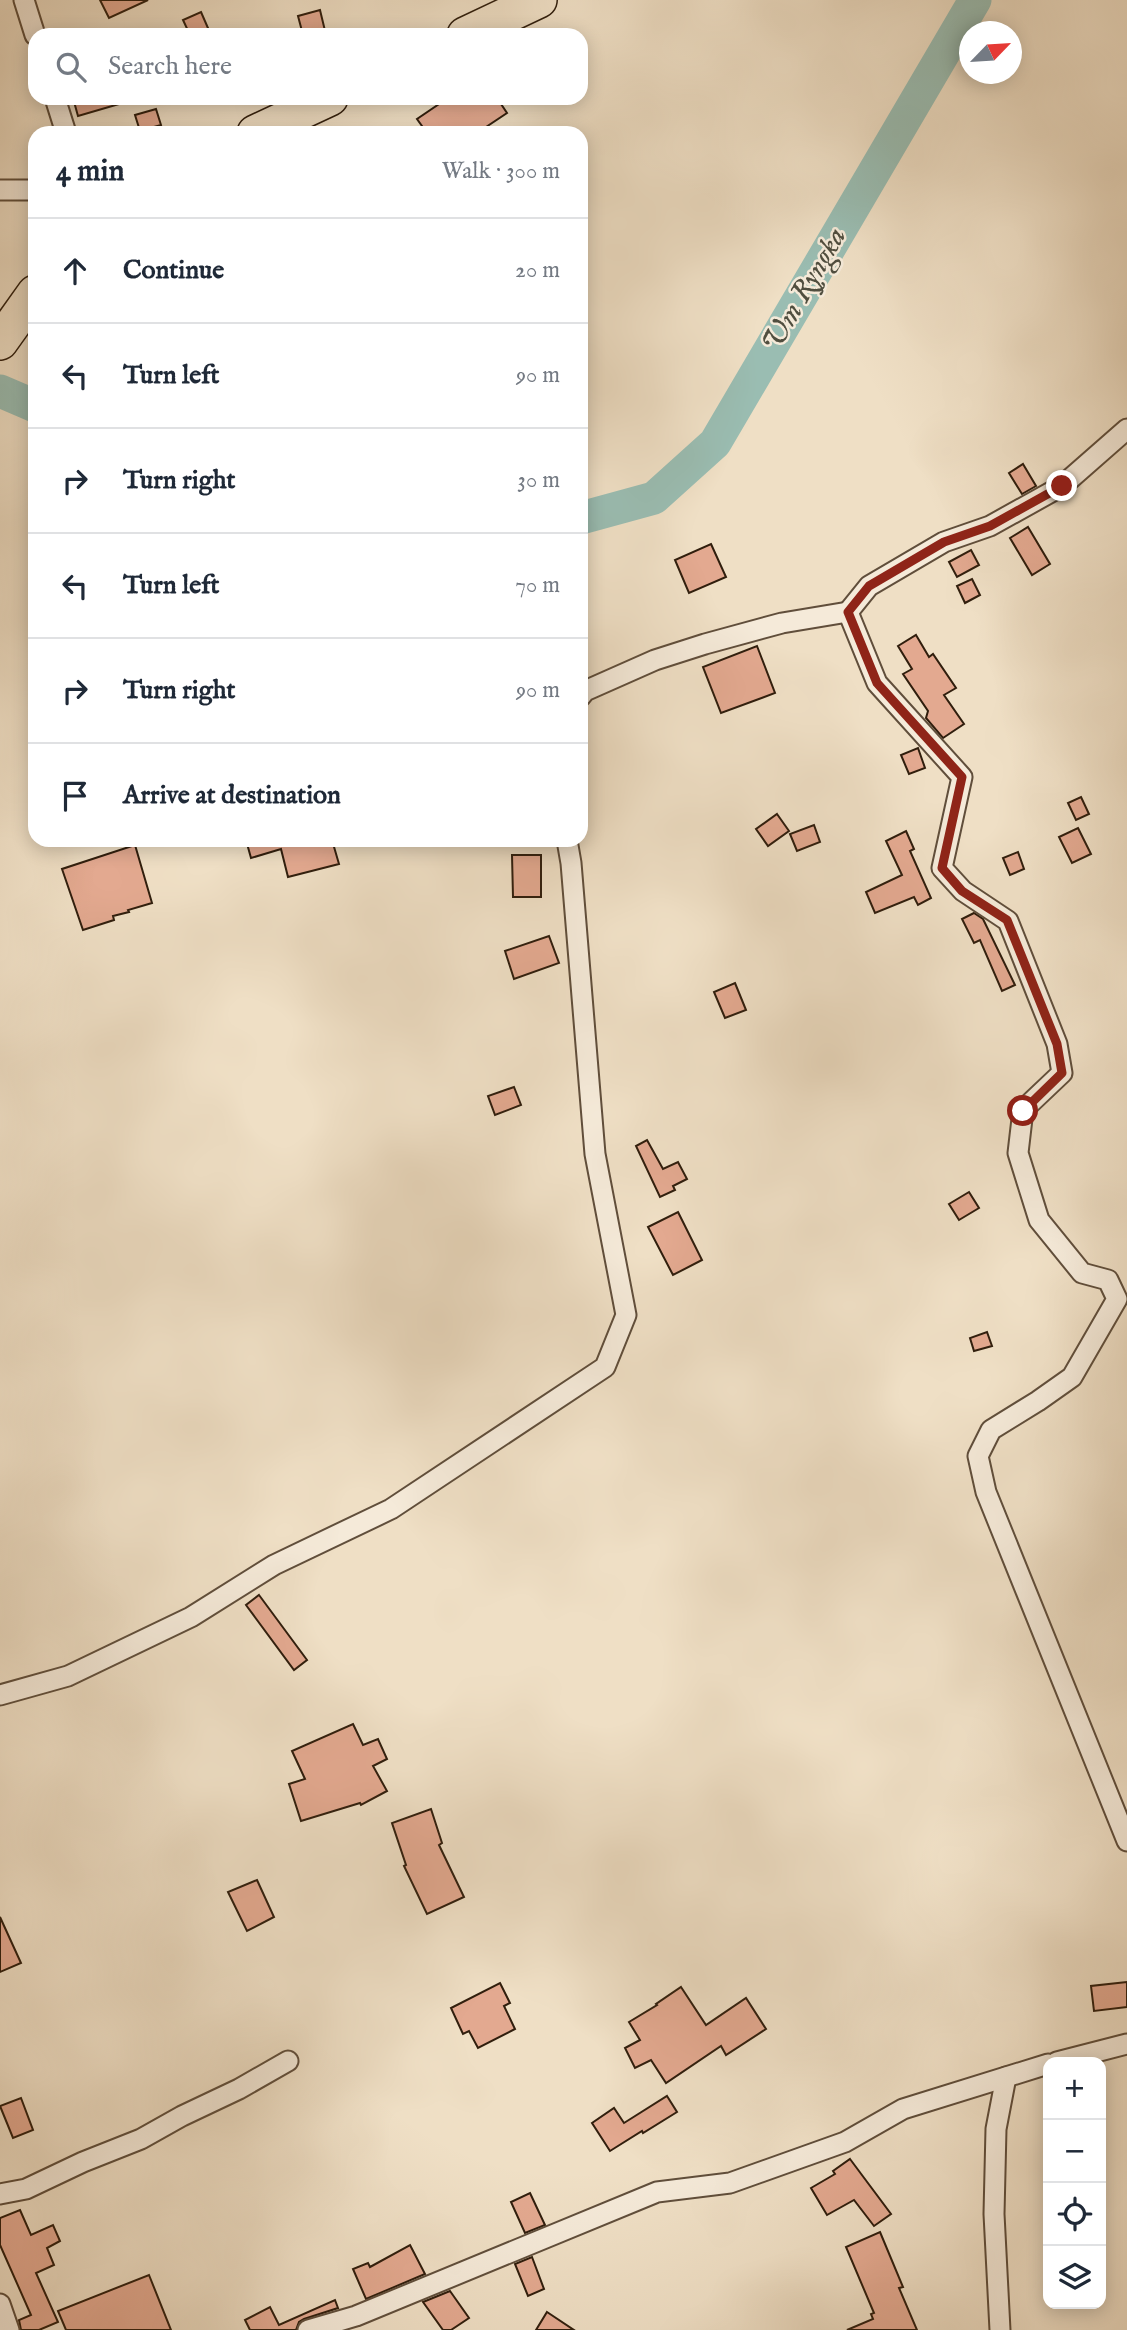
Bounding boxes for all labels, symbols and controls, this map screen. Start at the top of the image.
north arrow [959,21,1022,84]
search box [28,28,588,105]
icon: search [52,48,90,86]
text: Search here [108,50,232,83]
text: 4 min [56,153,124,191]
text: Walk · 300 m [442,157,560,186]
water label: Um Ryngka [754,221,856,359]
icon: ahead [56,252,94,290]
text: Continue [123,254,224,287]
text: 20 m [515,256,560,285]
icon: left [56,357,94,395]
text: Turn left [123,359,220,392]
text: 90 m [516,361,560,390]
icon: right [56,462,94,500]
text: Turn right [123,464,236,497]
text: 30 m [517,466,560,495]
route end [1046,470,1077,501]
icon: left [56,567,94,605]
text: Turn left [123,569,220,602]
text: 70 m [515,571,560,600]
icon: right [56,672,94,710]
text: Turn right [123,674,236,707]
text: 90 m [516,676,560,705]
icon: arrive [56,777,94,815]
text: Arrive at destination [123,779,341,812]
route start [1007,1095,1038,1126]
map controls [1043,2057,1106,2309]
button: + [1043,2057,1106,2120]
button: − [1043,2120,1106,2183]
button: locate [1043,2183,1106,2246]
button: layers [1043,2246,1106,2309]

